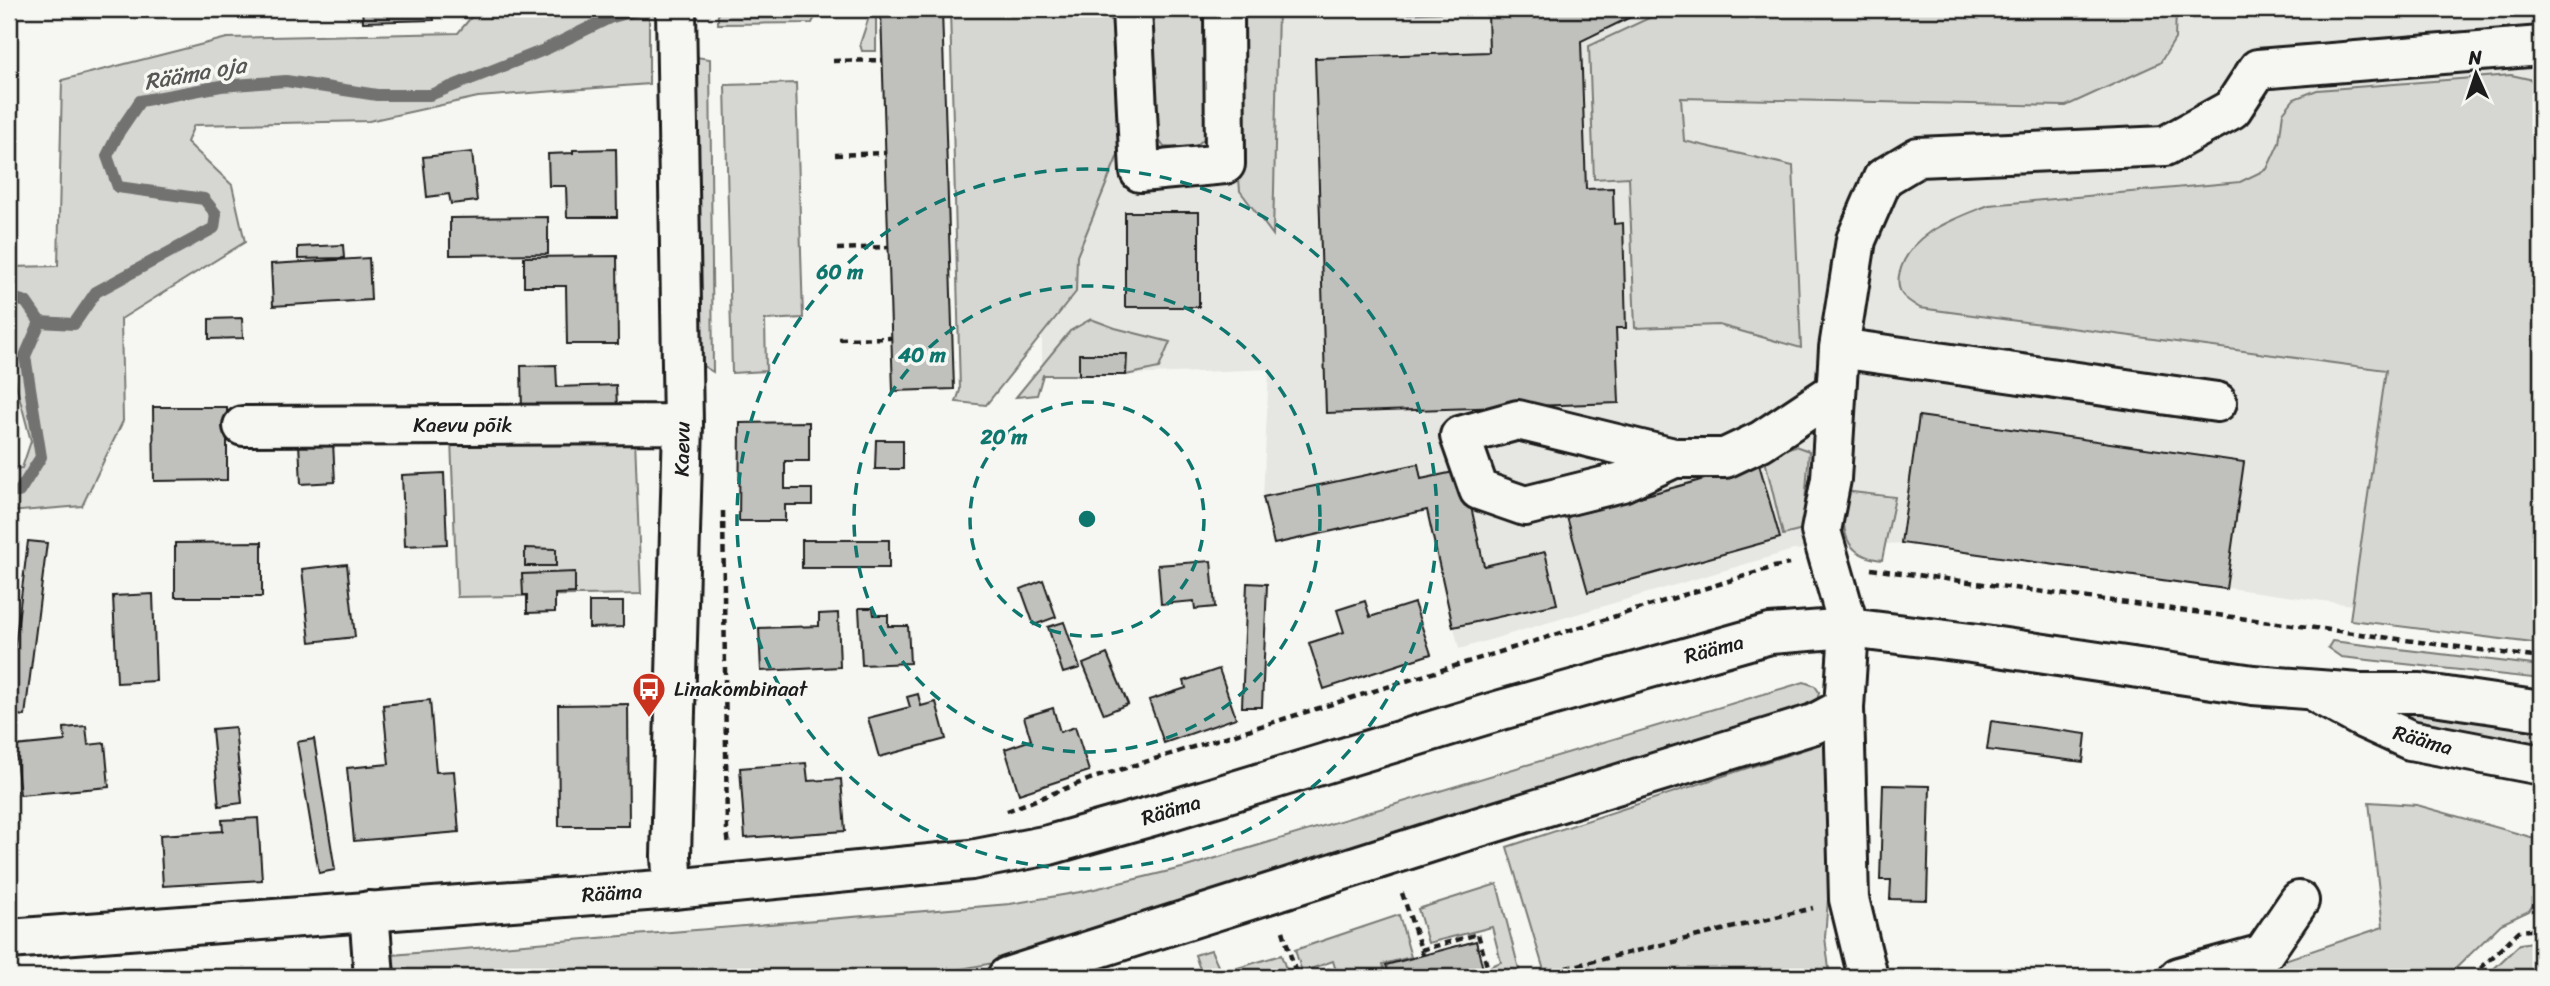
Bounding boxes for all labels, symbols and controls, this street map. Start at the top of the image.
north arrow [2442,38,2512,108]
text: N [2467,41,2483,74]
water label: Rääma oja [141,44,252,103]
text: 60 m [816,253,864,291]
text: 40 m [897,336,947,374]
street label: Kaevu põik [413,406,513,444]
text: 20 m [980,418,1028,456]
street label: Kaevu [663,421,701,477]
centre of rings [1075,507,1099,531]
street label: Rääma [1680,623,1749,675]
bus stop icon: Linakombinaat [630,670,668,719]
place label: Linakombinaat [674,670,809,708]
street label: Rääma [2389,713,2458,767]
street label: Rääma [1137,783,1206,837]
street label: Rääma [580,872,644,914]

